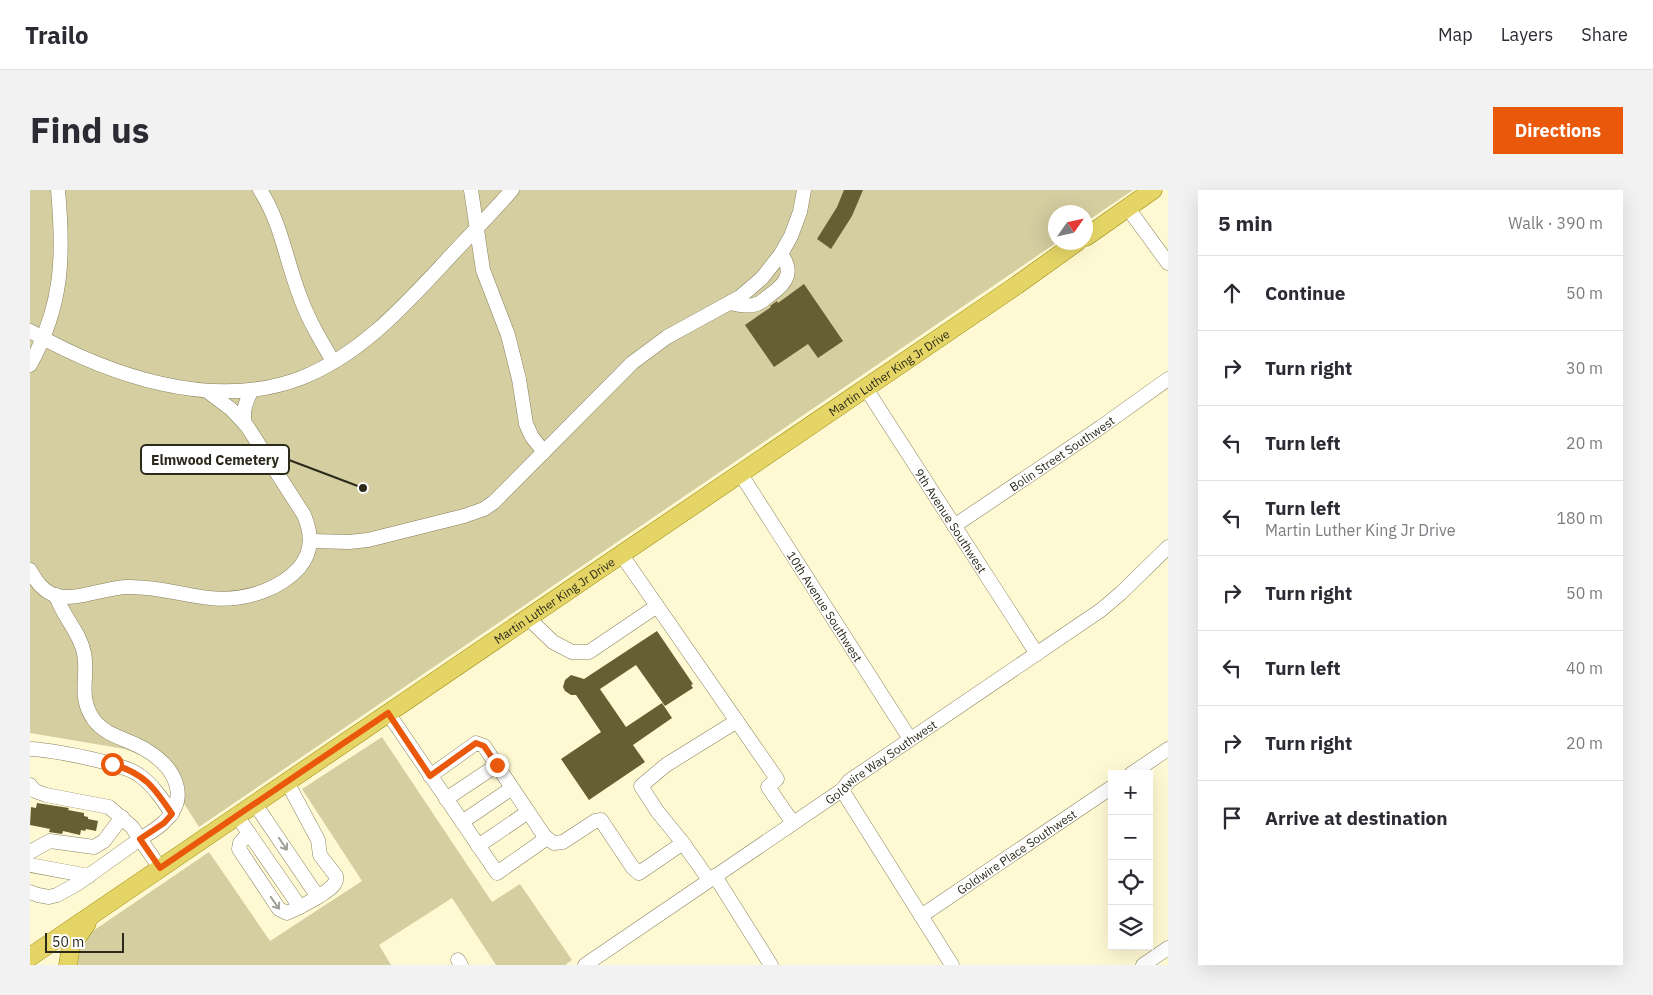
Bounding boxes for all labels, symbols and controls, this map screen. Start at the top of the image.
text: Trailo [25,19,89,51]
text: Map [1438,23,1473,46]
text: Layers [1501,23,1553,46]
text: Share [1581,23,1628,46]
text: Find us [30,107,149,153]
button: Directions [1493,107,1623,154]
north arrow [1048,205,1093,250]
text: 5 min [1218,209,1273,237]
text: Walk · 390 m [1508,213,1603,233]
icon: ahead [1218,279,1246,307]
text: Continue [1265,281,1345,305]
text: 50 m [1566,283,1603,303]
street label: Martin Luther King Jr Drive [825,326,953,419]
icon: right [1218,354,1246,382]
text: Turn right [1265,356,1352,380]
text: 30 m [1566,358,1603,378]
street label: Bolin Street Southwest [1006,412,1117,494]
icon: left [1218,429,1246,457]
text: Turn left [1265,431,1341,455]
text: 20 m [1566,433,1603,453]
callout: Elmwood Cemetery [141,445,289,474]
text: Elmwood Cemetery [151,451,280,469]
street label: 9th Avenue Southwest [912,466,990,576]
text: Turn left [1265,496,1341,520]
icon: left [1218,504,1246,532]
text: 180 m [1556,508,1603,528]
text: Martin Luther King Jr Drive [1265,520,1455,540]
street label: 10th Avenue Southwest [784,548,866,664]
street label: Martin Luther King Jr Drive [491,554,618,647]
icon: right [1218,579,1246,607]
text: Turn right [1265,581,1352,605]
text: 50 m [1566,583,1603,603]
icon: left [1218,654,1246,682]
text: Turn left [1265,656,1341,680]
text: 40 m [1566,658,1603,678]
street label: Goldwire Way Southwest [822,716,939,807]
icon: right [1218,729,1246,757]
text: Turn right [1265,731,1352,755]
text: 20 m [1566,733,1603,753]
route start [101,753,124,776]
route end [486,754,509,777]
map controls [1108,770,1153,950]
button: + [1108,770,1153,815]
icon: arrive [1218,804,1246,832]
street label: Goldwire Place Southwest [954,806,1079,897]
text: Arrive at destination [1265,806,1448,830]
button: − [1108,815,1153,860]
one-way arrow [278,837,288,851]
button: locate [1108,860,1153,905]
one-way arrow [270,896,280,910]
button: layers [1108,905,1153,950]
scale bar [45,930,124,953]
text: 50 m [52,933,84,951]

